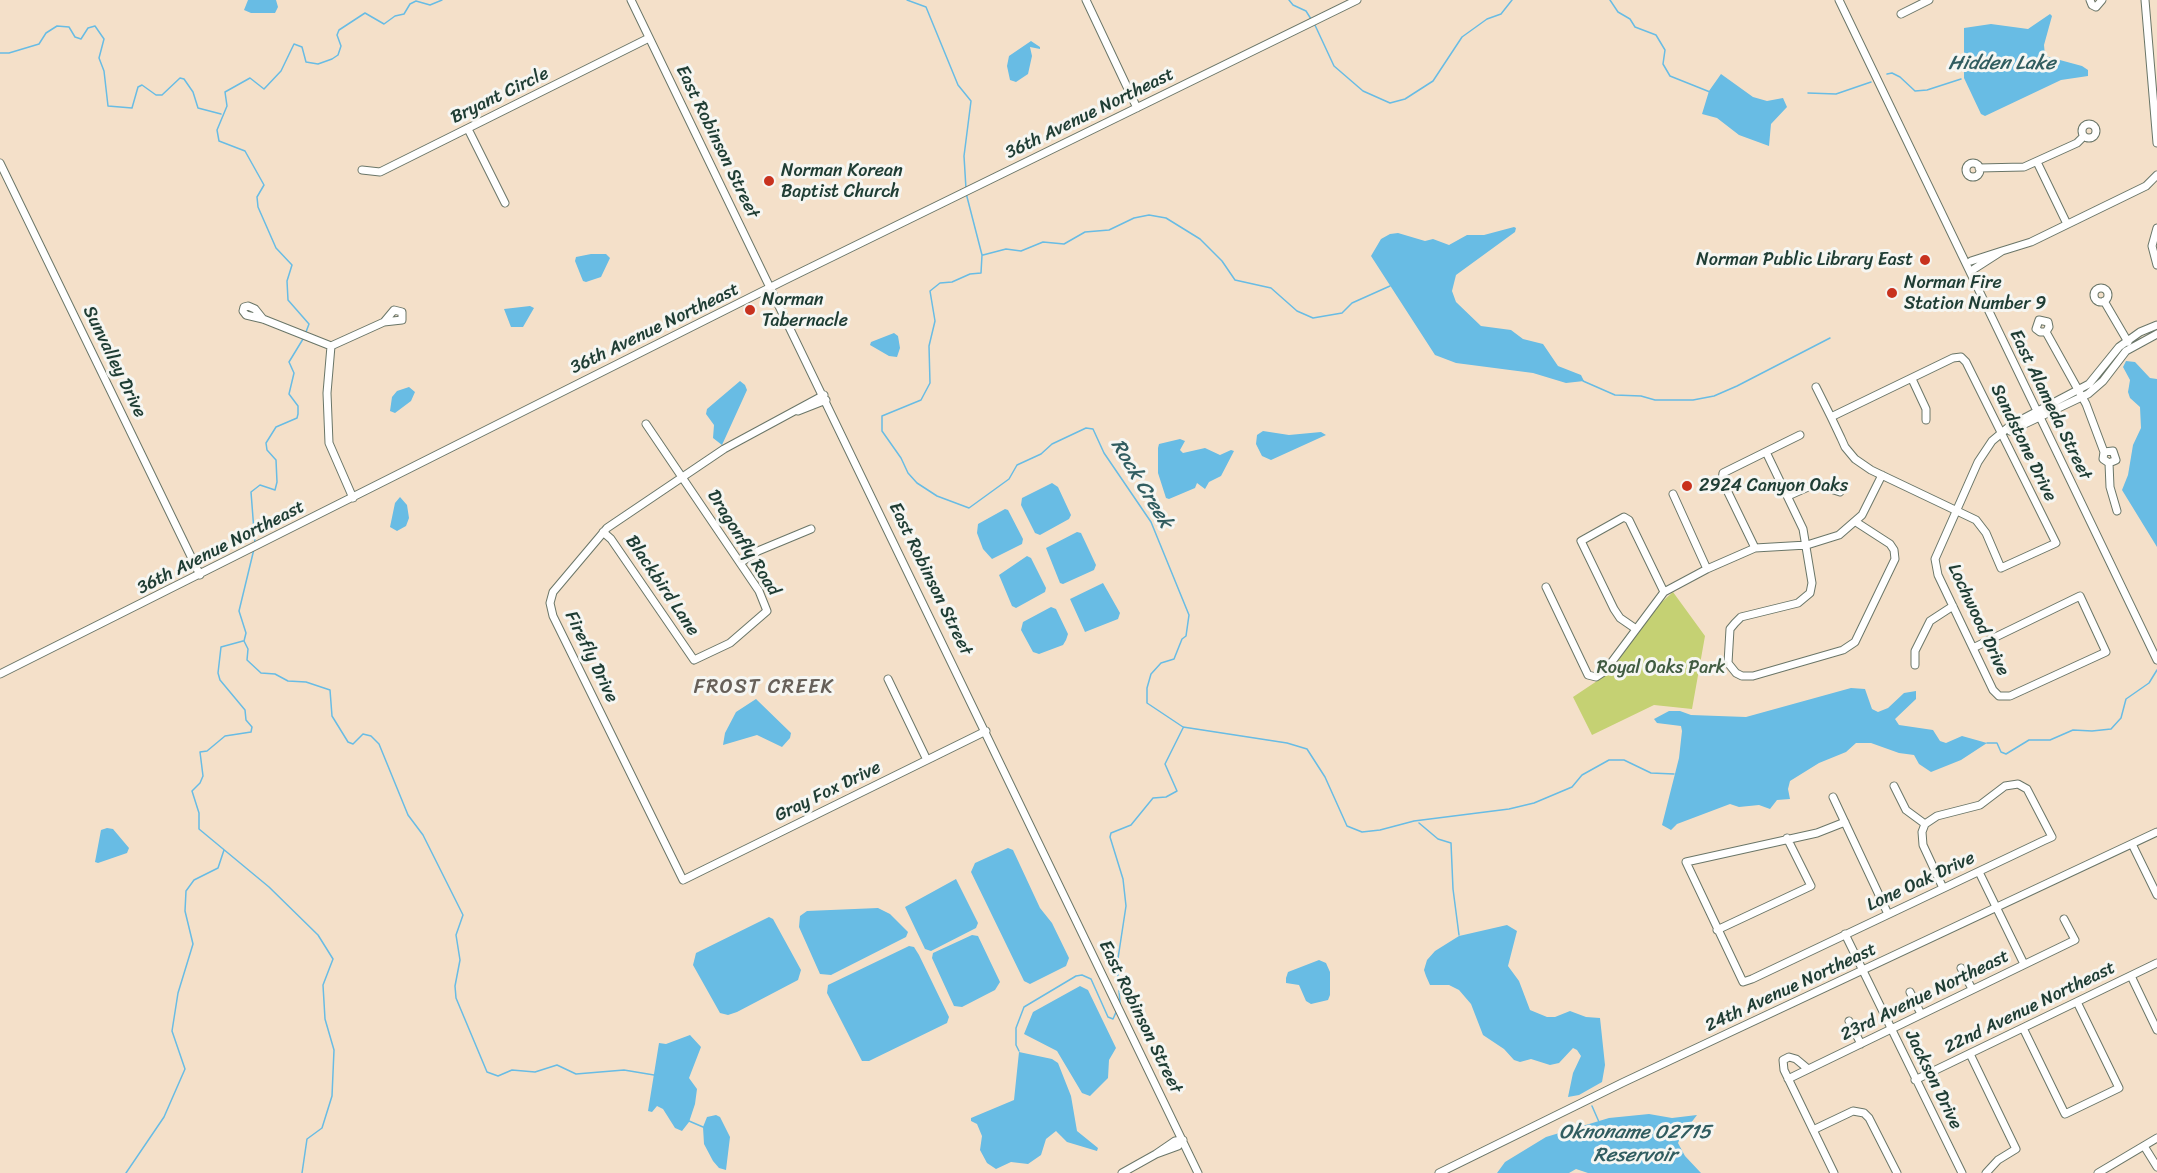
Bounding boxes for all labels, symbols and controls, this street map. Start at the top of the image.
water label: Hidden Lake [1948,52,2056,76]
street label: East Robinson Street [671,62,763,222]
street label: Bryant Circle [447,63,553,129]
street label: 36th Avenue Northeast [1002,64,1178,164]
place label: Norman Korean Baptist Church [781,160,903,202]
marker: Norman Korean Baptist Church [762,174,776,188]
place label: Norman Public Library East [1696,249,1913,271]
marker: Norman Public Library East [1918,253,1932,267]
place label: Norman Fire Station Number 9 [1904,272,2046,314]
street label: 36th Avenue Northeast [567,279,743,379]
marker: Norman Fire Station Number 9 [1885,286,1899,300]
place label: Norman Tabernacle [762,289,848,332]
street label: Sunvalley Drive [78,303,150,421]
marker: Norman Tabernacle [743,303,757,317]
street label: East Alameda Street [2004,326,2096,484]
street label: Sandstone Drive [1985,381,2061,505]
water label: Rock Creek [1105,435,1177,533]
place label: 2924 Canyon Oaks [1699,475,1848,497]
marker: 2924 Canyon Oaks [1680,479,1694,493]
street label: Dragonfly Road [702,486,784,600]
street label: 36th Avenue Northeast [134,496,308,600]
street label: East Robinson Street [884,499,976,659]
street label: Blackbird Lane [620,532,704,640]
street label: Lochwood Drive [1943,560,2013,680]
street label: Firefly Drive [560,608,622,706]
park label: Royal Oaks Park [1597,657,1725,679]
district label: FROST CREEK [695,676,833,700]
street label: Gray Fox Drive [771,757,885,827]
street label: Lone Oak Drive [1864,848,1978,916]
street label: East Robinson Street [1094,937,1186,1097]
street label: 24th Avenue Northeast [1702,939,1880,1037]
street label: 23rd Avenue Northeast [1837,946,2013,1046]
street label: 22nd Avenue Northeast [1941,957,2119,1059]
street label: Jackson Drive [1900,1027,1966,1133]
water label: Oknoname 02715 Reservoir [1559,1121,1711,1168]

